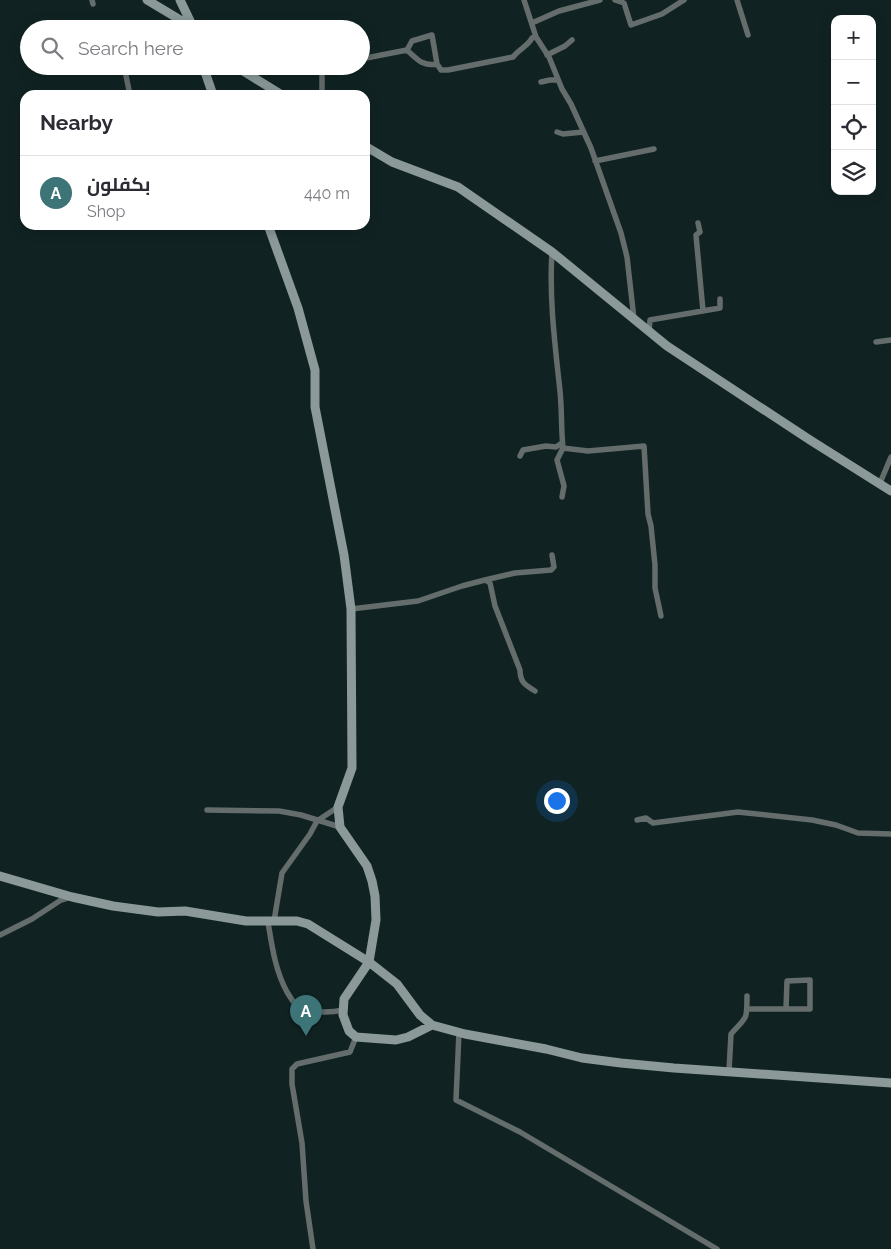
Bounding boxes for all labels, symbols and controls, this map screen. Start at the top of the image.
map controls [831,15,876,195]
button: + [831,15,876,60]
search box [20,20,370,75]
icon: search [38,34,66,62]
text: Search here [78,37,184,59]
button: − [831,60,876,105]
button: locate [831,105,876,150]
text: Nearby [40,110,113,135]
button: layers [831,150,876,195]
text: بكفلون [87,173,151,195]
text: A [51,184,61,203]
text: 440 m [304,184,350,203]
text: Shop [87,202,125,221]
your location [544,788,570,814]
pin: A [290,995,322,1036]

